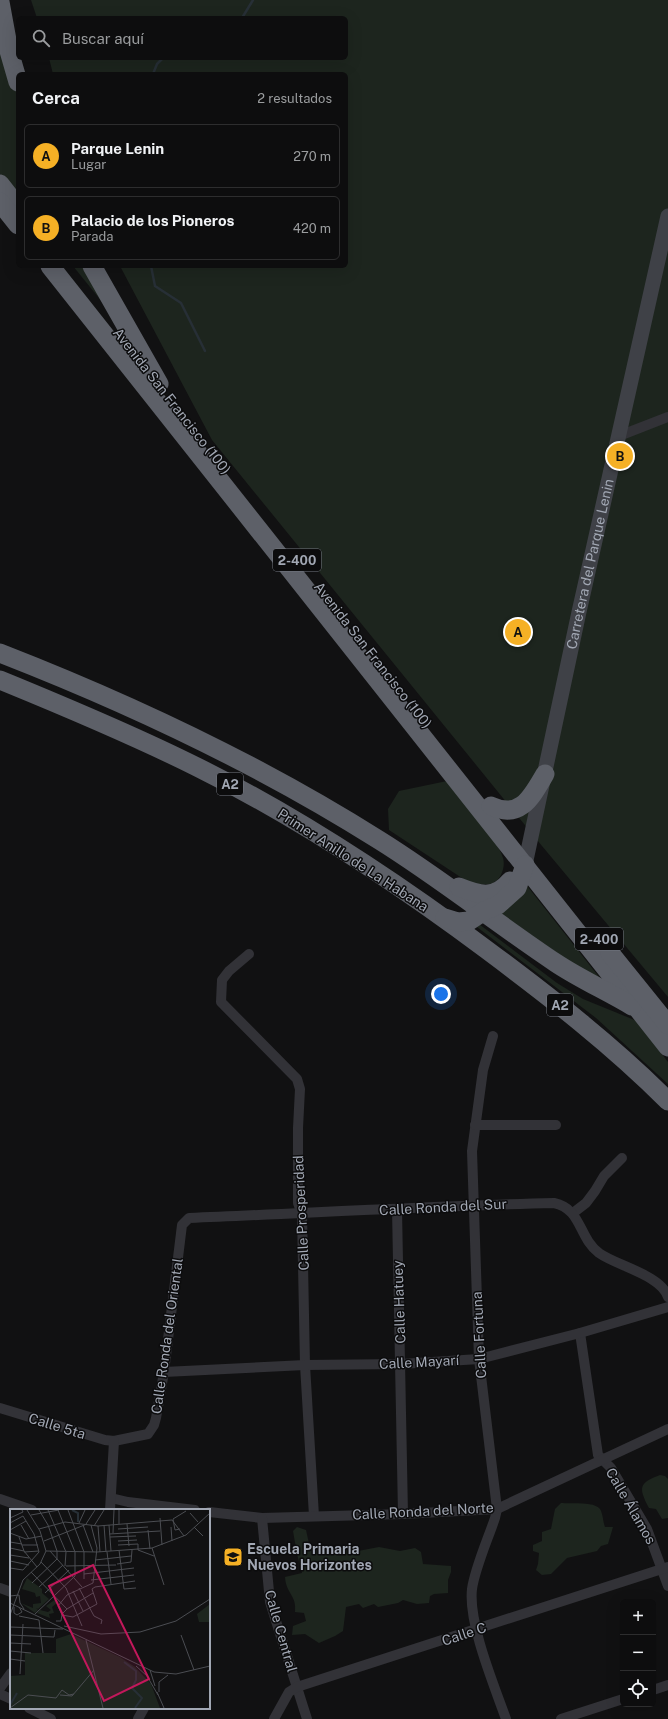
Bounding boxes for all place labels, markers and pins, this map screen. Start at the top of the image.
pin: B [607,441,633,471]
pin: A [505,617,531,647]
place label: Escuela Primaria Nuevos Horizontes [247,1541,372,1573]
school or university icon: Escuela Primaria Nuevos Horizontes [222,1546,244,1568]

